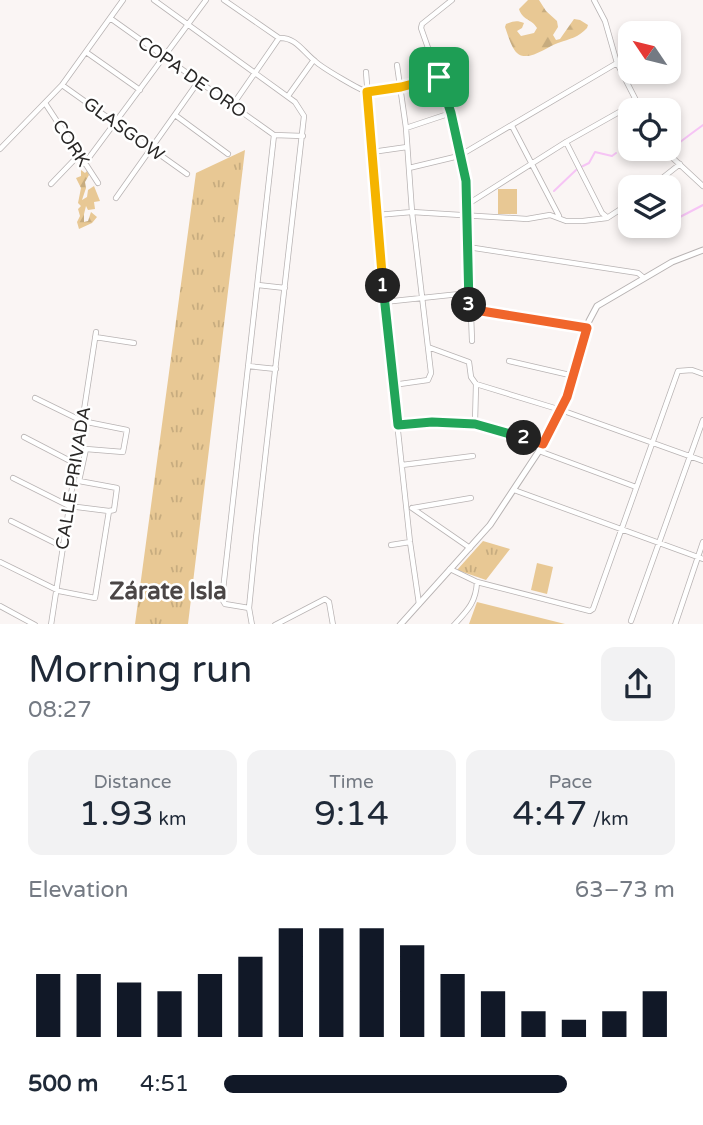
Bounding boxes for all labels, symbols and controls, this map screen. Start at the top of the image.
north arrow [618,21,681,84]
map controls [618,21,681,238]
street label: COPA DE ORO [133,31,251,123]
pin [409,47,469,107]
icon: arrive [420,58,458,96]
street label: GLASGOW [79,92,169,166]
button: locate [618,98,681,161]
street label: CORK [48,115,94,171]
button: layers [618,175,681,238]
pin: 1 [366,268,400,304]
text: 1 [377,274,388,296]
pin: 3 [452,288,486,322]
text: 3 [463,293,474,315]
street label: CALLE PRIVADA [51,405,95,551]
pin: 2 [506,420,542,456]
text: 2 [518,426,529,448]
district label: Zárate Isla [109,577,227,606]
text: Morning run [28,647,252,693]
button: share [601,647,675,721]
text: 08:27 [28,696,92,724]
text: Distance [93,771,172,793]
text: Time [329,771,374,793]
text: Pace [549,771,592,793]
text: 1.93 [79,793,154,835]
text: 9:14 [314,793,389,835]
text: 4:47 [512,793,587,835]
text: km [154,808,186,830]
text: /km [587,808,629,830]
text: Elevation [28,876,129,904]
text: 63–73 m [575,876,675,904]
text: 500 m [28,1070,98,1098]
text: 4:51 [140,1070,189,1098]

